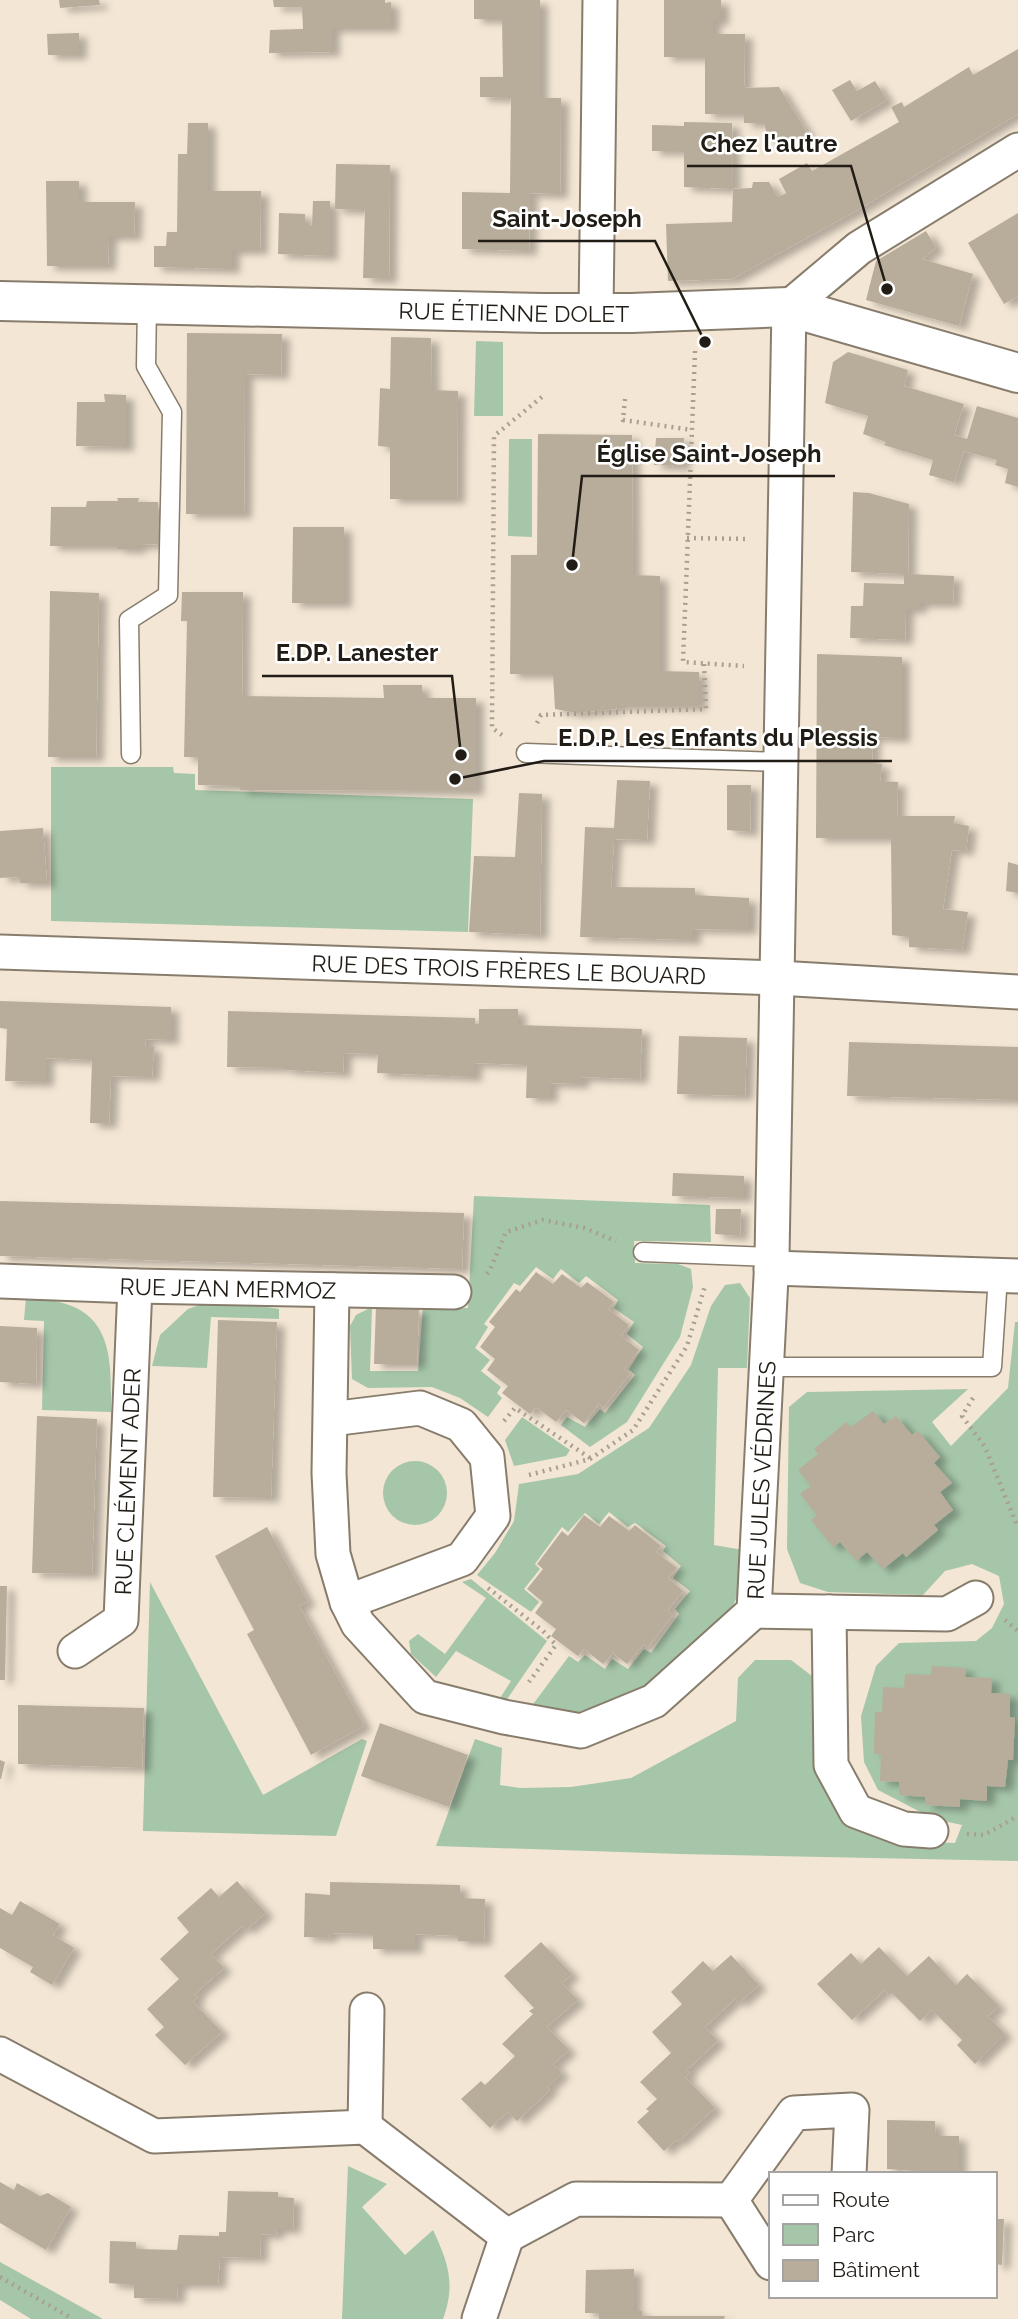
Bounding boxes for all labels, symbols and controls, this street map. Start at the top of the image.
callout: Chez l'autre [687,121,851,166]
text: Chez l'autre [701,129,837,158]
callout: Saint-Joseph [478,196,655,241]
text: Saint-Joseph [492,204,642,233]
street label: RUE ÉTIENNE DOLET [398,296,629,327]
callout: Église Saint-Joseph [582,431,835,476]
text: Église Saint-Joseph [597,439,821,468]
callout: E.DP. Lanester [262,631,452,676]
text: E.DP. Lanester [276,638,438,667]
callout: E.D.P. Les Enfants du Plessis [544,716,892,761]
text: E.D.P. Les Enfants du Plessis [558,723,878,752]
street label: RUE DES TROIS FRÈRES LE BOUARD [311,949,706,989]
street label: RUE JEAN MERMOZ [119,1272,336,1303]
street label: RUE JULES VÉDRINES [741,1360,780,1600]
street label: RUE CLÉMENT ADER [109,1368,145,1596]
legend [769,2172,997,2298]
text: Route [832,2187,890,2212]
text: Parc [832,2222,875,2247]
text: Bâtiment [832,2257,920,2282]

